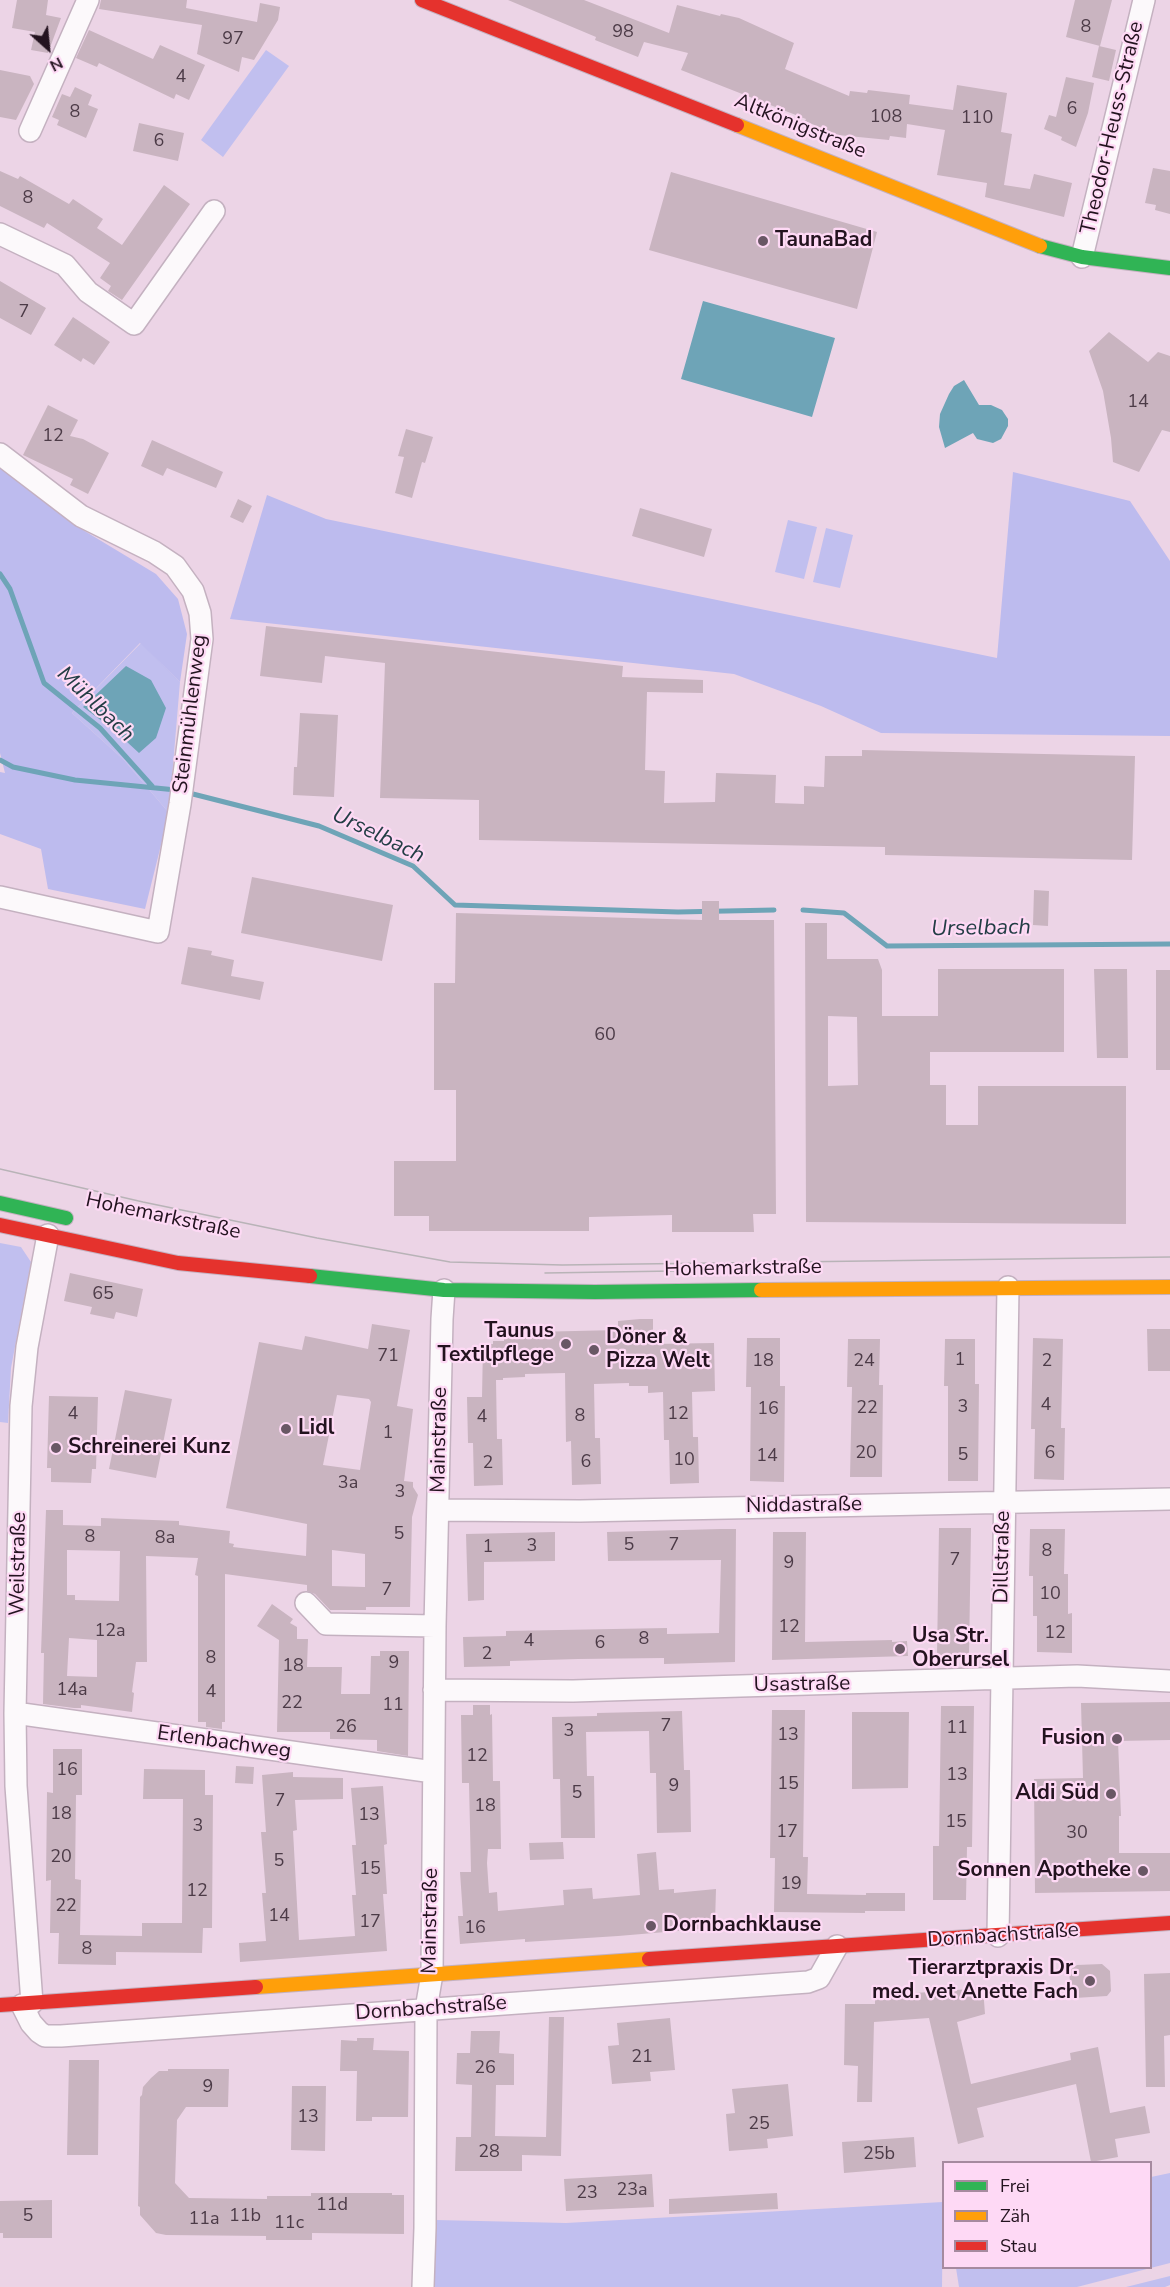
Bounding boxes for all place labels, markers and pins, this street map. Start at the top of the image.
place label: TaunaBad [775,228,872,254]
marker: TaunaBad [756,234,770,248]
place label: Taunus Textilpflege [438,1319,554,1369]
place label: Döner & Pizza Welt [606,1325,710,1375]
marker: Taunus Textilpflege [559,1337,573,1351]
marker: Döner & Pizza Welt [587,1343,601,1357]
place label: Lidl [298,1416,334,1442]
marker: Lidl [279,1422,293,1436]
place label: Schreinerei Kunz [68,1435,231,1461]
marker: Schreinerei Kunz [49,1441,63,1455]
place label: Usa Str. Oberursel [912,1624,1009,1674]
marker: Usa Str. Oberursel [893,1642,907,1656]
place label: Fusion [1041,1726,1105,1752]
marker: Fusion [1110,1732,1124,1746]
place label: Aldi Süd [1015,1781,1099,1807]
marker: Aldi Süd [1104,1787,1118,1801]
place label: Sonnen Apotheke [957,1858,1131,1884]
marker: Sonnen Apotheke [1136,1864,1150,1878]
place label: Dornbachklause [663,1913,821,1939]
marker: Dornbachklause [644,1919,658,1933]
place label: Tierarztpraxis Dr. med. vet Anette Fach [872,1956,1078,2006]
marker: Tierarztpraxis Dr. med. vet Anette Fach [1083,1974,1097,1988]

